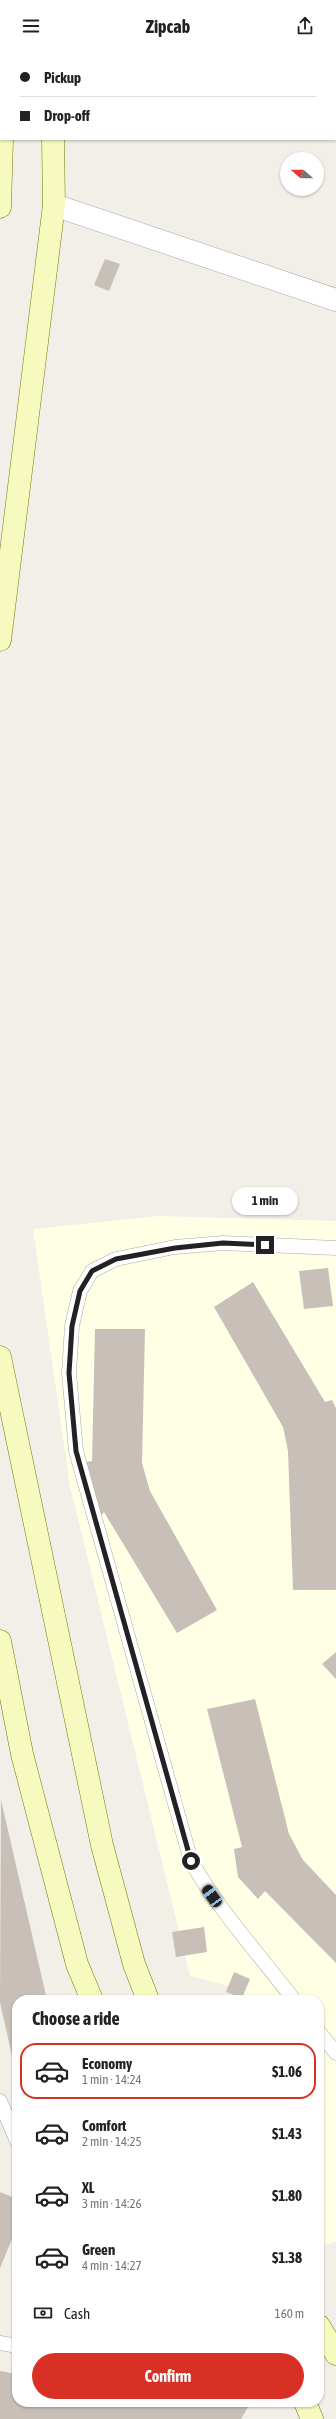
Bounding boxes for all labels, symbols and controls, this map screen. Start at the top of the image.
icon: menu [20,15,42,37]
icon: share [294,15,316,37]
text: Zipcab [146,16,190,37]
text: Pickup [44,69,81,86]
text: Drop-off [44,107,90,124]
north arrow [280,152,324,196]
map controls [280,152,324,196]
callout: 1 min [232,1187,298,1215]
text: 1 min [252,1193,278,1208]
route end [256,1236,274,1254]
route start [182,1852,200,1870]
car [200,1883,224,1909]
text: Choose a ride [32,2008,120,2029]
icon: car [34,2053,70,2089]
text: Economy [82,2055,132,2072]
text: $1.06 [272,2063,302,2080]
text: 1 min · 14:24 [82,2072,142,2087]
icon: car [34,2115,70,2151]
text: Comfort [82,2117,126,2134]
text: $1.43 [272,2125,302,2142]
text: 2 min · 14:25 [82,2134,142,2149]
icon: car [34,2177,70,2213]
text: XL [82,2179,95,2196]
text: $1.80 [272,2187,302,2204]
text: 3 min · 14:26 [82,2196,142,2211]
icon: car [34,2239,70,2275]
text: Green [82,2241,115,2258]
text: $1.38 [272,2249,302,2266]
text: 4 min · 14:27 [82,2258,142,2273]
icon: cash [32,2302,54,2324]
text: Cash [64,2305,90,2322]
text: 160 m [275,2306,304,2321]
button: Confirm [32,2353,304,2399]

